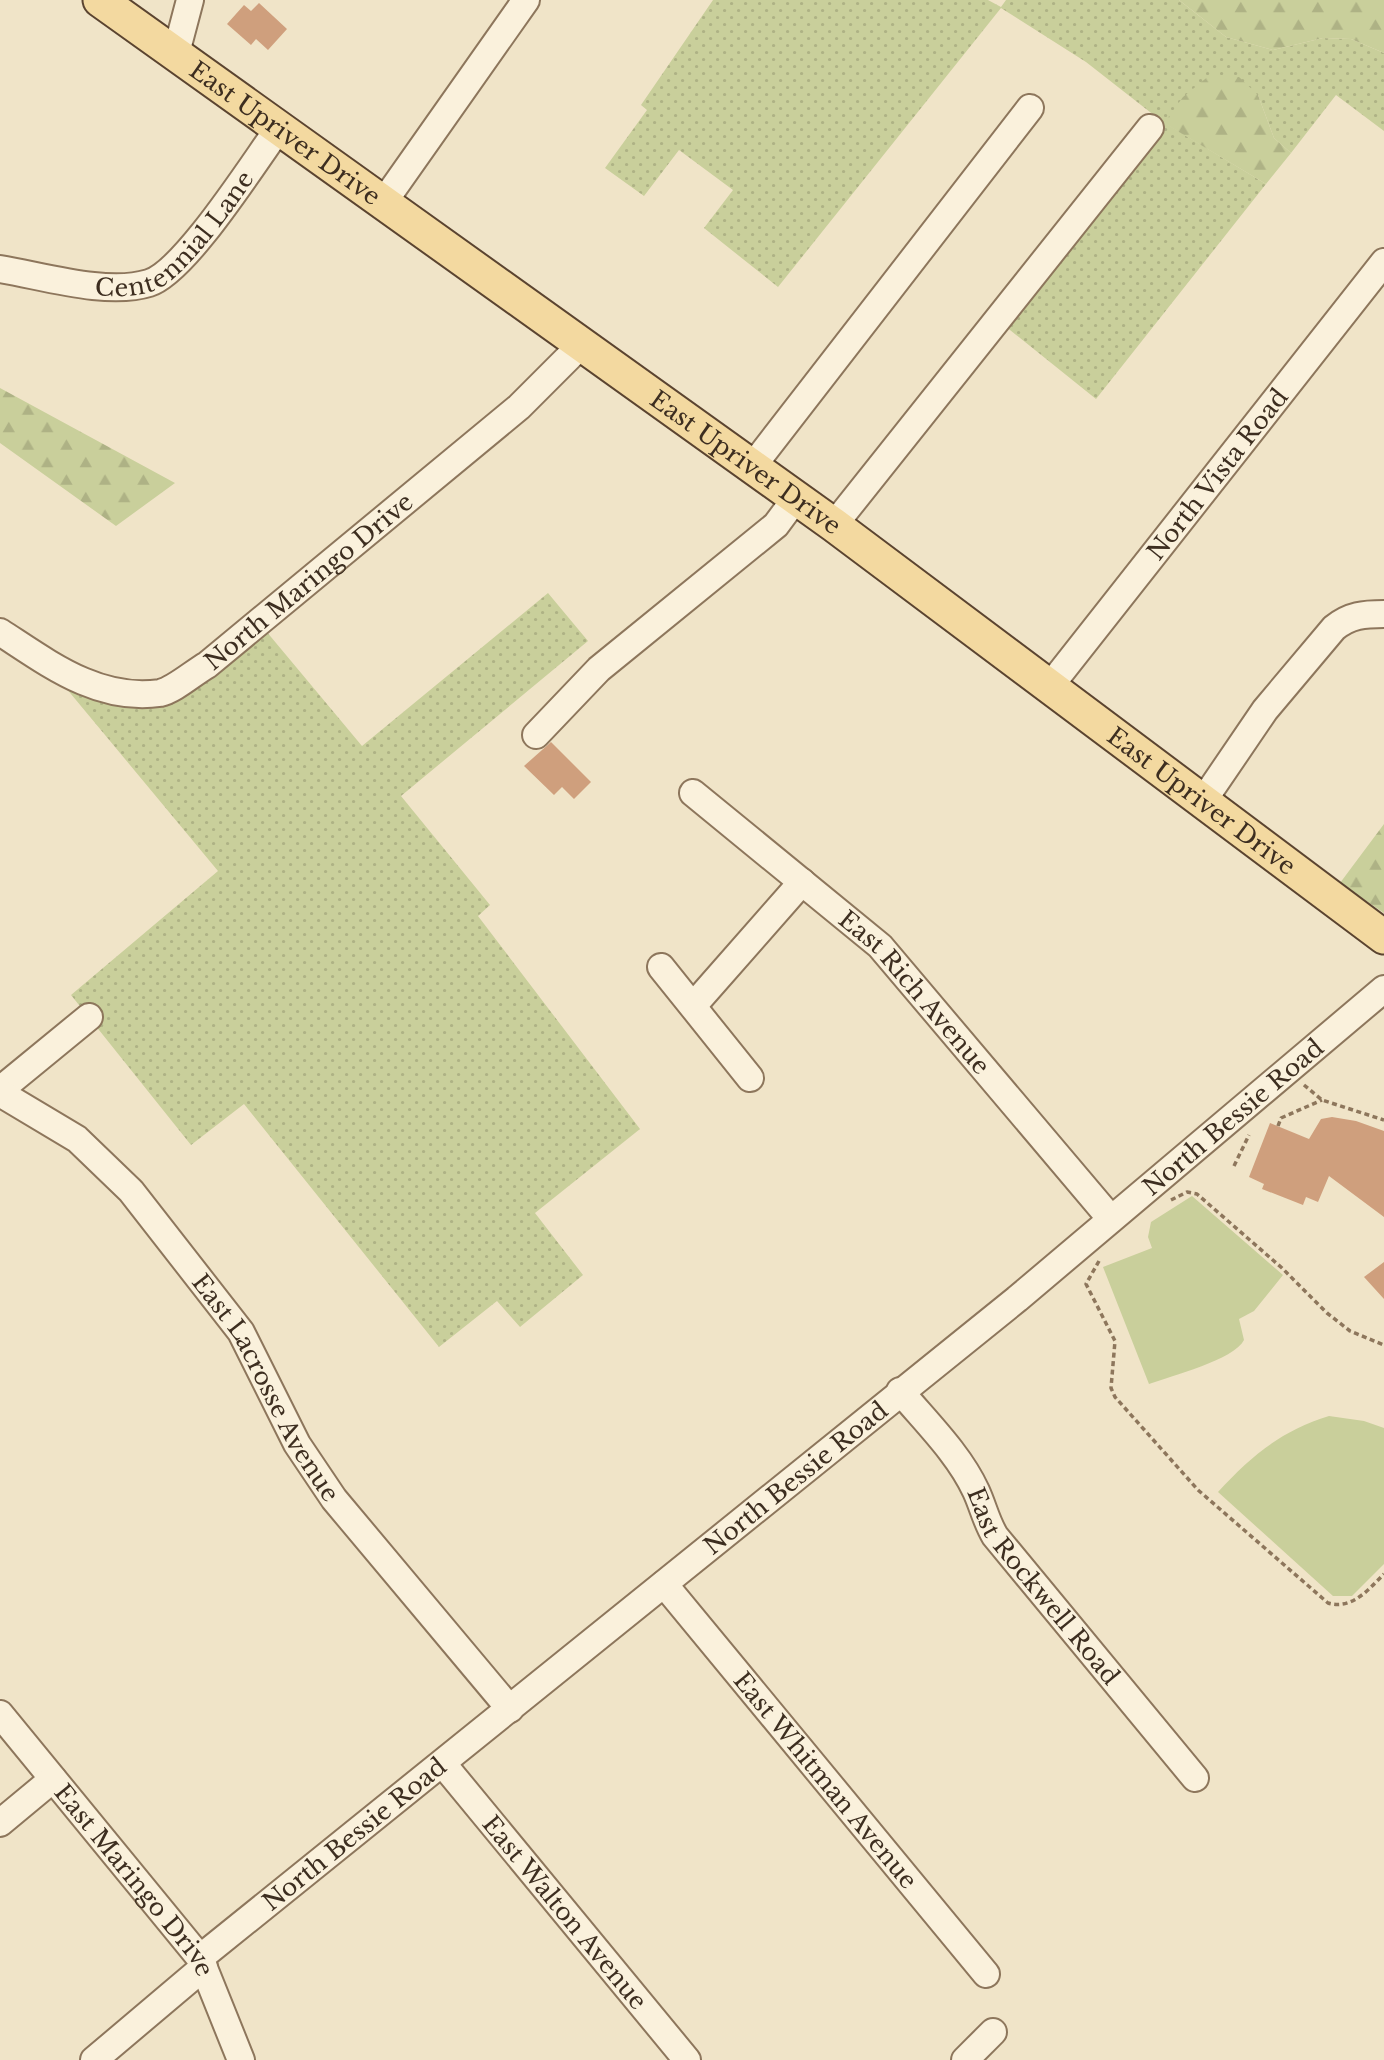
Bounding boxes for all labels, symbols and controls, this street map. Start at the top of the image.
street label: East Upriver Drive [184,55,386,211]
street label: Centennial Lane [94,165,259,302]
street label: North Vista Road [1141,382,1293,565]
street label: East Upriver Drive [645,384,847,540]
street label: North Maringo Drive [198,487,418,676]
street label: East Upriver Drive [1102,721,1302,880]
street label: East Rich Avenue [833,904,996,1080]
street label: North Bessie Road [1137,1032,1329,1201]
street label: East Lacrosse Avenue [186,1268,346,1507]
street label: North Bessie Road [698,1395,893,1560]
street label: East Rockwell Road [962,1483,1126,1690]
street label: East Whitman Avenue [728,1666,924,1894]
street label: North Bessie Road [257,1751,452,1916]
street label: East Maringo Drive [49,1778,220,1980]
street label: East Walton Avenue [477,1809,653,2015]

